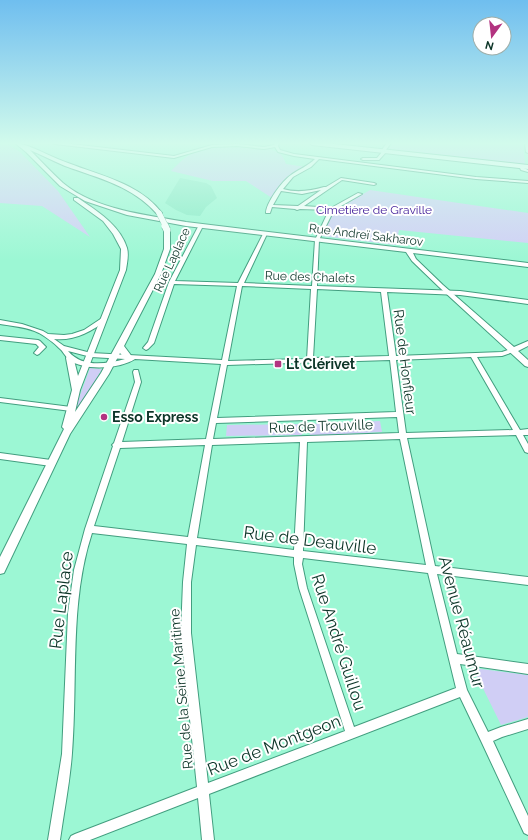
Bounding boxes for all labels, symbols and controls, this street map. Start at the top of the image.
north arrow [472,16,512,56]
text: N [484,38,495,53]
park label: Cimetière de Graville [316,203,432,217]
street label: Rue Andreï Sakharov [308,221,425,249]
street label: Rue Laplace [151,226,193,294]
street label: Rue des Chalets [265,268,356,286]
street label: Rue de Honfleur [391,308,419,416]
place label: Lt Clérivet [286,356,356,372]
marker: Lt Clérivet [273,359,283,369]
place label: Esso Express [112,409,198,425]
marker: Esso Express [99,412,109,422]
street label: Rue de Trouville [269,416,373,436]
street label: Rue de Deauville [242,522,378,558]
street label: Rue Laplace [45,550,77,650]
street label: Avenue Réaumur [435,554,489,690]
street label: Rue André Guillou [308,571,370,713]
street label: Rue de la Seine Maritime [166,608,196,770]
street label: Rue de Montgeon [205,710,343,780]

